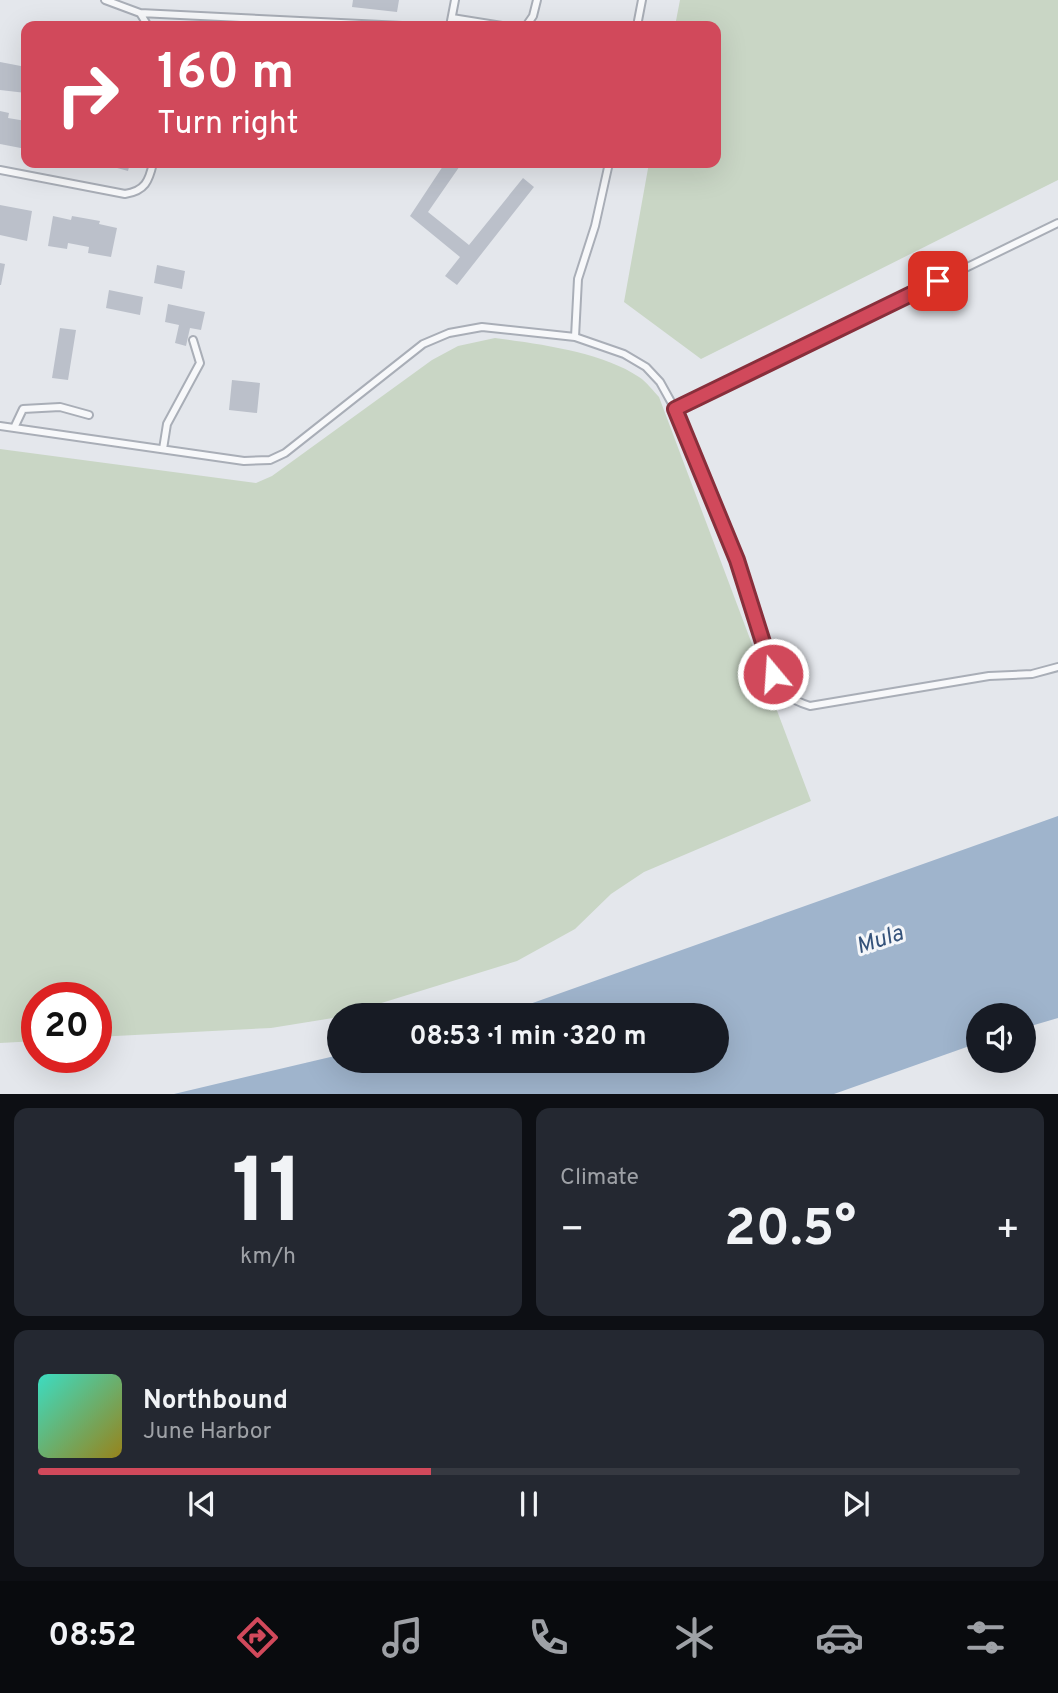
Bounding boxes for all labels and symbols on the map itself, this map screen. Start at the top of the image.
pin [908,251,968,311]
position arrow [736,637,810,711]
water label: Mula [853,920,907,962]
speed limit sign: 20 [21,982,112,1073]

